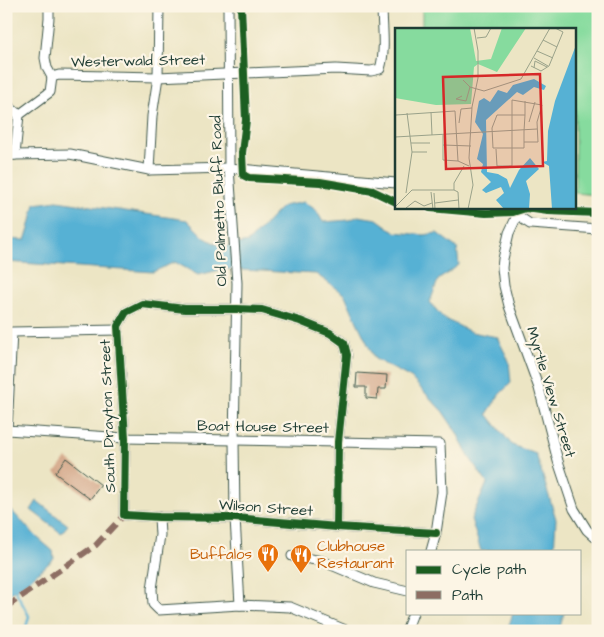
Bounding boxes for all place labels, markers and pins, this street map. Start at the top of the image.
place label: Clubhouse Restaurant [317,536,394,574]
restaurant icon: Buffalos [256,542,280,573]
restaurant icon: Clubhouse Restaurant [289,543,313,574]
place label: Buffalos [190,544,252,565]

